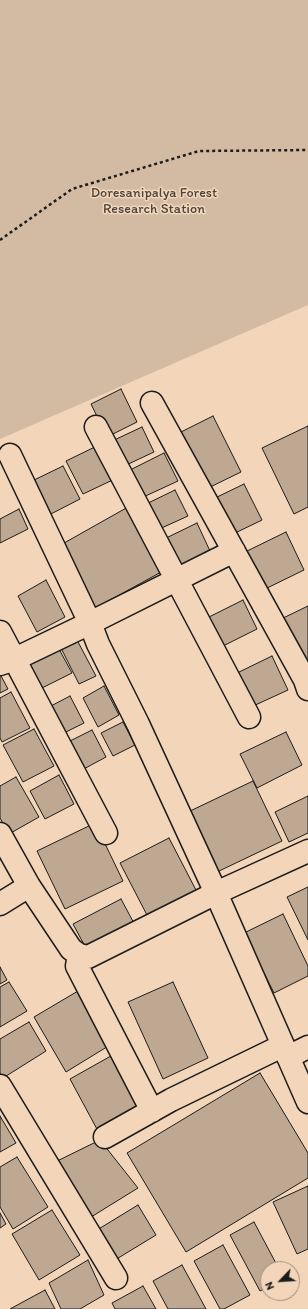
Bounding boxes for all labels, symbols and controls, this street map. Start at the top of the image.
park label: Doresanipalya Forest Research Station [91,185,217,218]
north arrow [260,1261,300,1301]
text: N [262,1280,277,1292]

